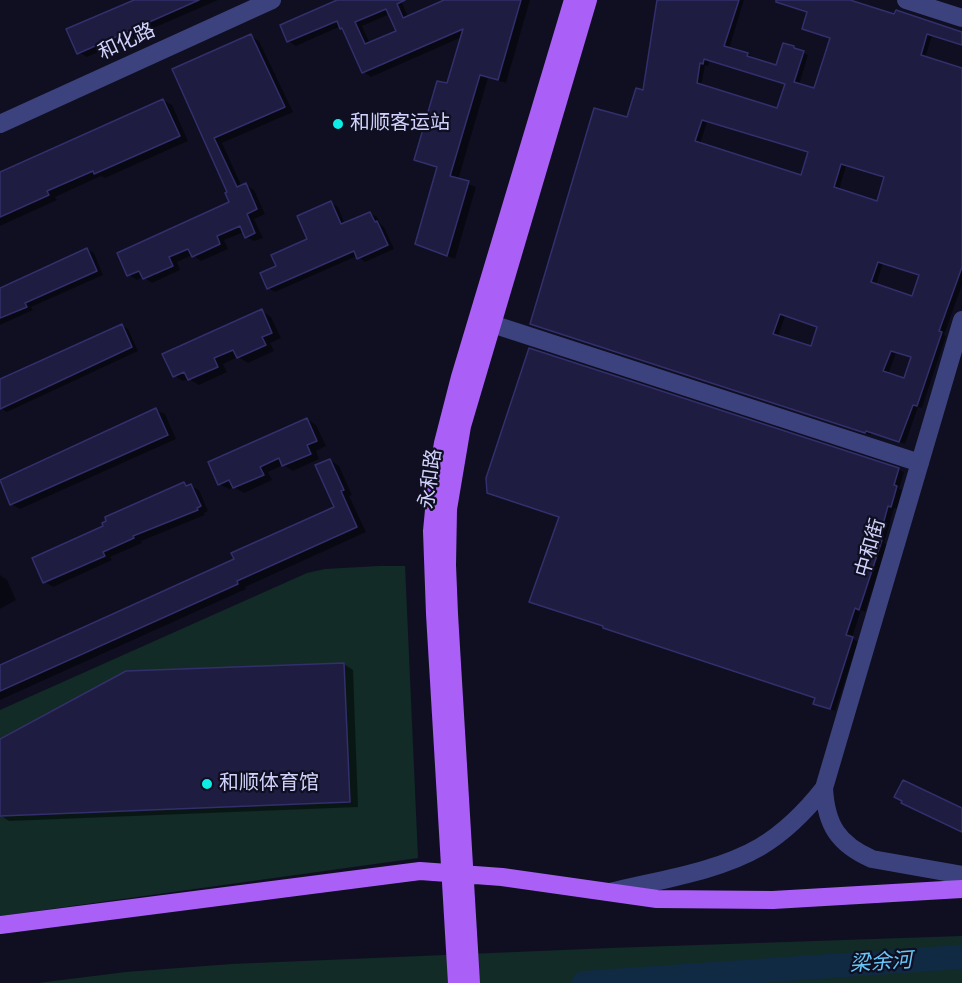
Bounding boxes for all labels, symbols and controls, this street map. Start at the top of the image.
street label: 和化路 [95,18,159,66]
place label: 和顺客运站 [350,112,450,136]
marker: 和顺客运站 [331,117,345,131]
street label: 永和路 [415,448,447,510]
street label: 中和街 [851,516,891,580]
place label: 和顺体育馆 [219,772,319,796]
marker: 和顺体育馆 [200,777,214,791]
water label: 梁余河 [849,948,913,978]

